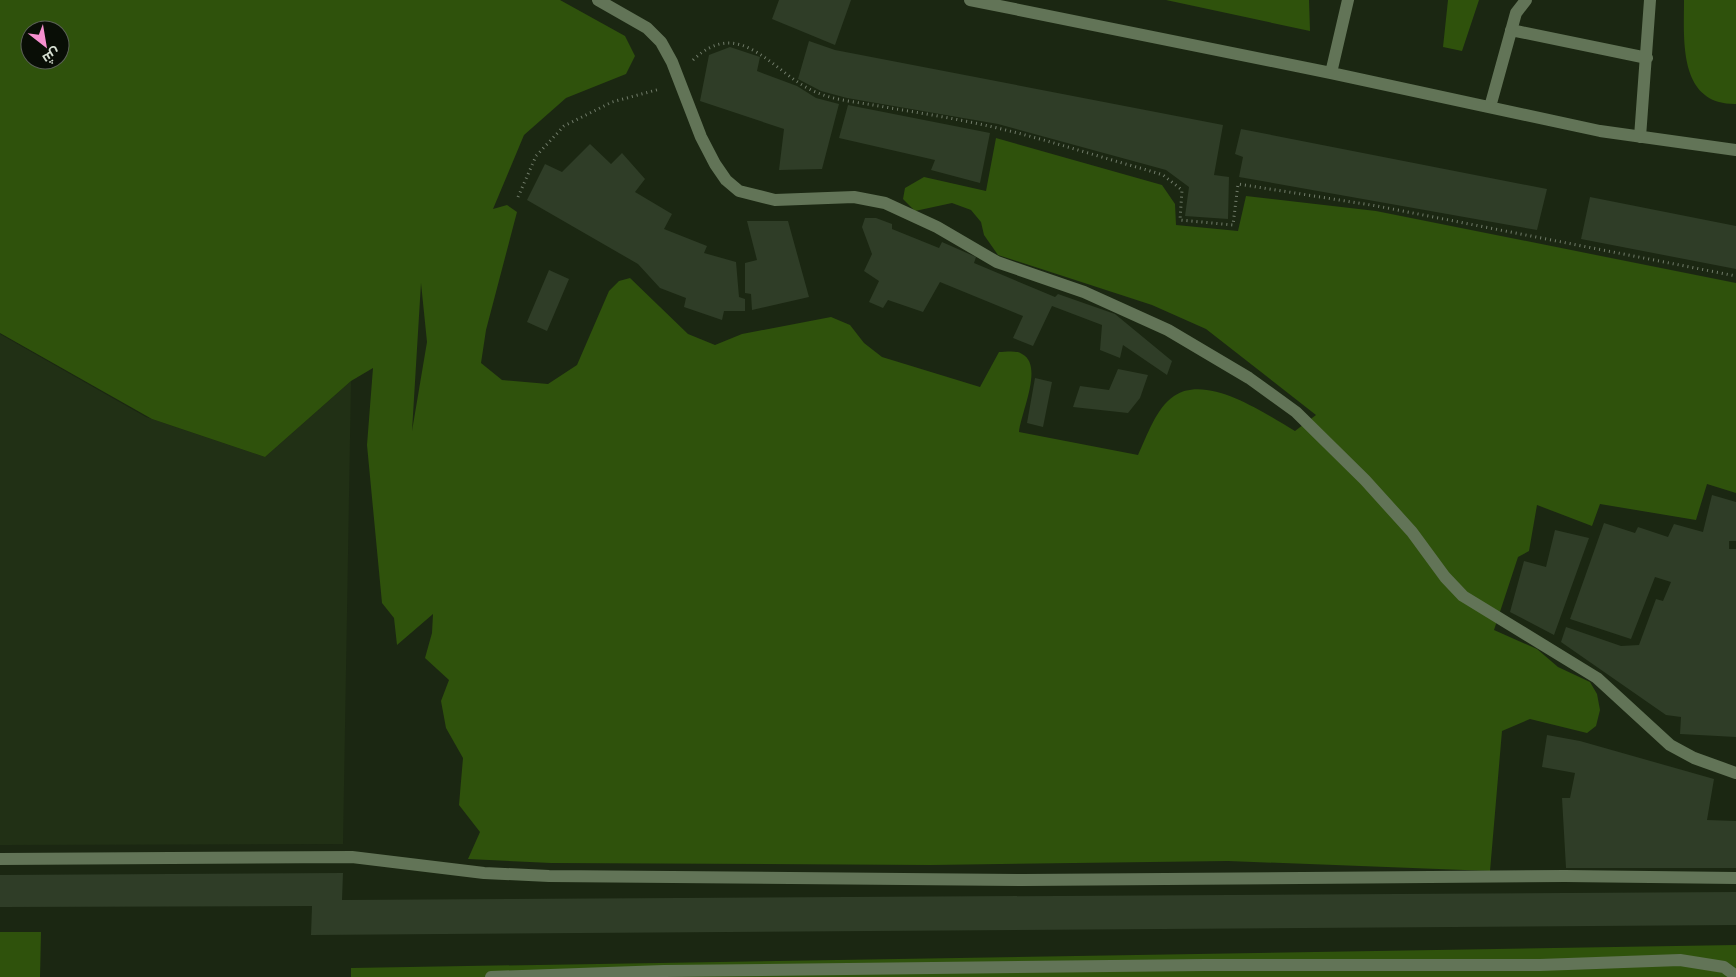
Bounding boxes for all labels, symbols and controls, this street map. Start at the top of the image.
north arrow [20,20,70,70]
text: ش [39,44,64,68]

